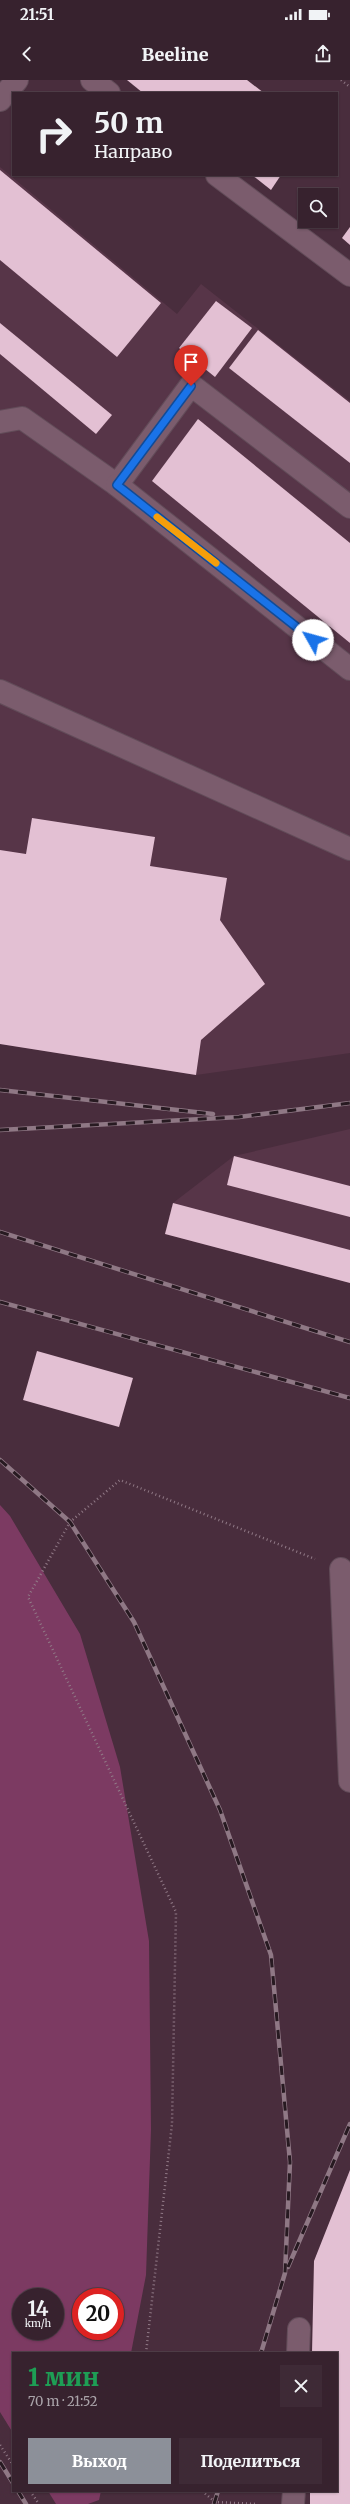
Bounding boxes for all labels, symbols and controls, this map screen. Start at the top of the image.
text: 21:51 [20,5,54,24]
icon: back [16,43,38,65]
text: Beeline [141,43,209,66]
icon: share [312,43,334,65]
text: 50 m [94,105,163,141]
icon: right [28,108,80,160]
text: Направо [94,140,172,163]
map controls [298,188,338,228]
button: search [298,188,338,228]
pin [174,345,208,386]
icon: arrive [180,351,202,373]
position arrow [292,619,334,661]
speed limit sign: 20 [72,2288,124,2340]
text: 14 [28,2296,48,2321]
text: km/h [25,2317,51,2330]
text: 1 мин [28,2362,99,2393]
button: close [280,2365,322,2407]
text: 70 m · 21:52 [28,2393,98,2410]
button: Выход [28,2438,171,2484]
button: Поделиться [179,2438,322,2484]

